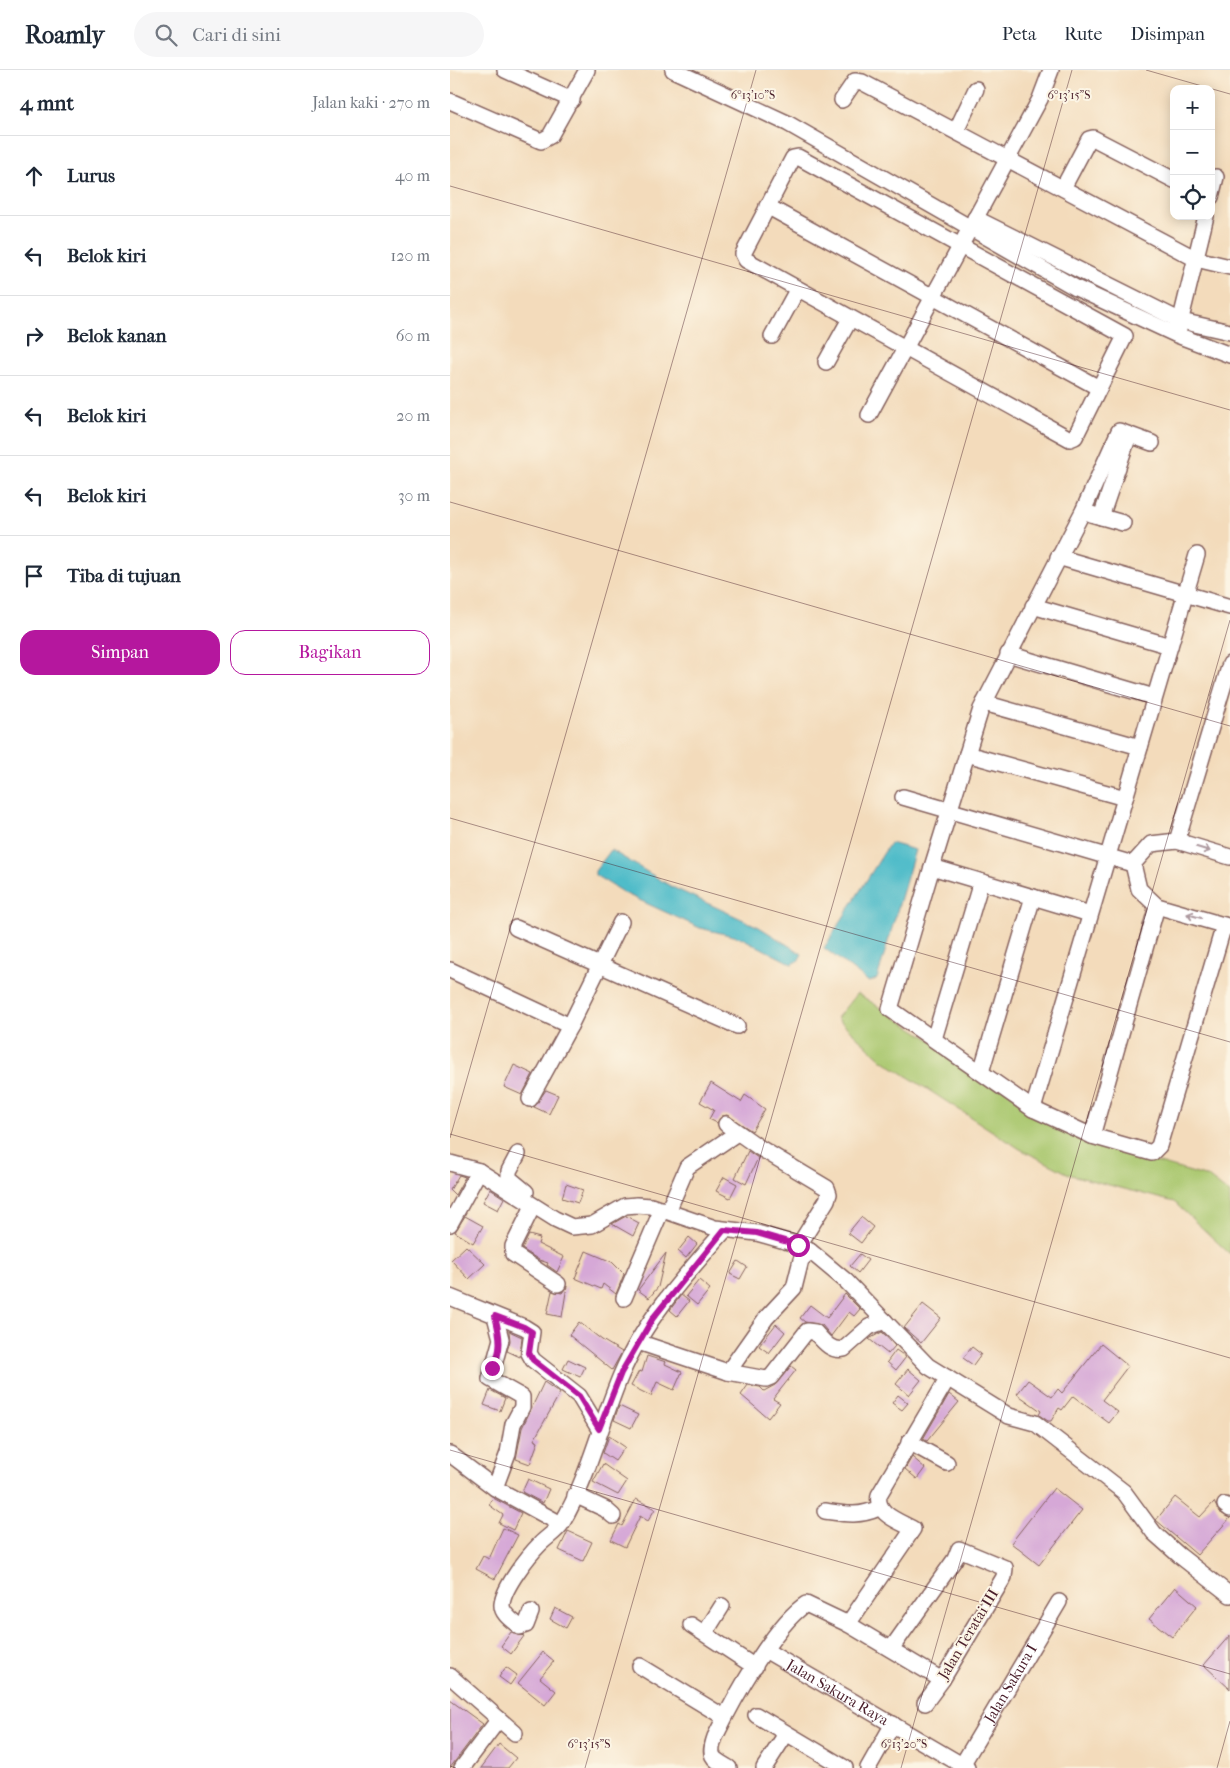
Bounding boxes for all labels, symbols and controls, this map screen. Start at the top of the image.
search box [134,12,484,57]
text: Roamly [25,21,104,49]
icon: search [152,21,180,49]
text: Cari di sini [192,24,281,46]
text: Peta [1002,24,1036,45]
text: Rute [1064,24,1102,45]
text: Disimpan [1130,24,1205,45]
map controls [1170,85,1215,220]
button: + [1170,85,1215,130]
text: 6°13'10"S [731,88,775,102]
text: 6°13'15"S [1048,88,1090,102]
text: 4 mnt [20,91,74,115]
text: Jalan kaki · 270 m [312,93,430,112]
button: − [1170,130,1215,175]
icon: ahead [20,162,48,190]
text: Lurus [67,165,115,187]
text: 40 m [395,166,430,185]
button: locate [1170,175,1215,220]
icon: left [20,242,48,270]
text: Belok kiri [67,245,146,267]
text: 120 m [391,246,430,265]
icon: right [20,322,48,350]
text: Belok kanan [67,325,167,347]
text: 60 m [396,326,430,345]
icon: left [20,402,48,430]
text: Belok kiri [67,405,146,427]
text: 20 m [396,406,430,425]
icon: left [20,482,48,510]
text: Belok kiri [67,485,146,507]
text: 30 m [398,486,430,505]
icon: arrive [20,562,48,590]
text: Tiba di tujuan [67,565,181,587]
button: Simpan [20,630,220,675]
button: Bagikan [230,630,430,675]
one-way arrow [1195,844,1211,854]
one-way arrow [1186,911,1202,921]
route start [787,1234,810,1257]
route end [481,1357,504,1380]
street label: Jalan Teratai III [933,1585,1002,1683]
street label: Jalan Sakura I [980,1641,1041,1727]
street label: Jalan Sakura Raya [782,1655,893,1730]
text: 6°13'15"S [568,1737,610,1751]
text: 6°13'20"S [881,1737,927,1751]

